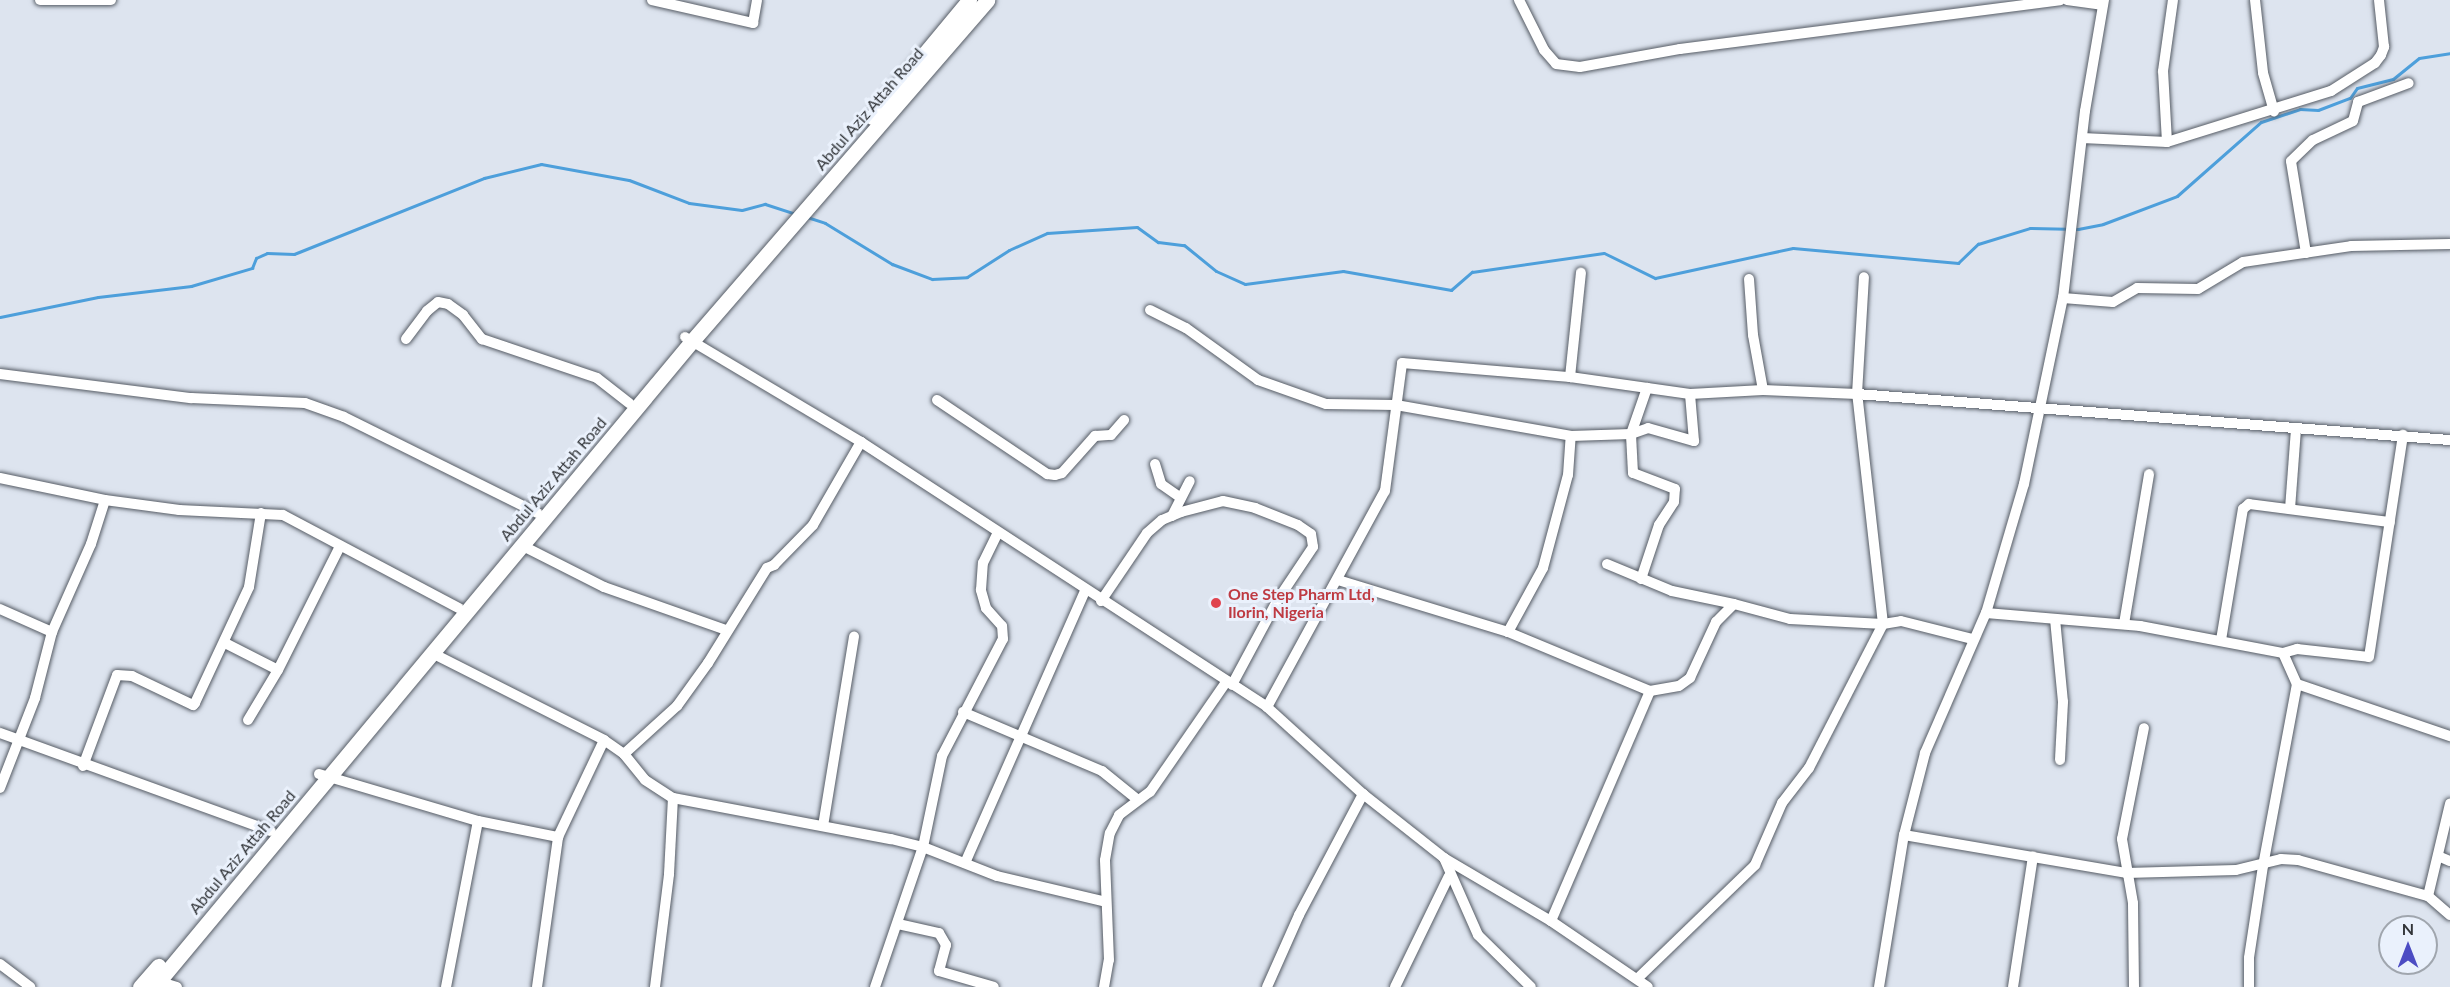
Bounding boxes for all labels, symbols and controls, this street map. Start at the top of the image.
street label: Abdul Aziz Attah Road [810,44,928,174]
street label: Abdul Aziz Attah Road [495,413,611,545]
place label: One Step Pharm Ltd, Ilorin, Nigeria [1228,584,1375,622]
marker: One Step Pharm Ltd, Ilorin, Nigeria [1209,596,1223,610]
street label: Abdul Aziz Attah Road [184,786,300,918]
north arrow [2378,915,2438,975]
text: N [2402,919,2414,938]

